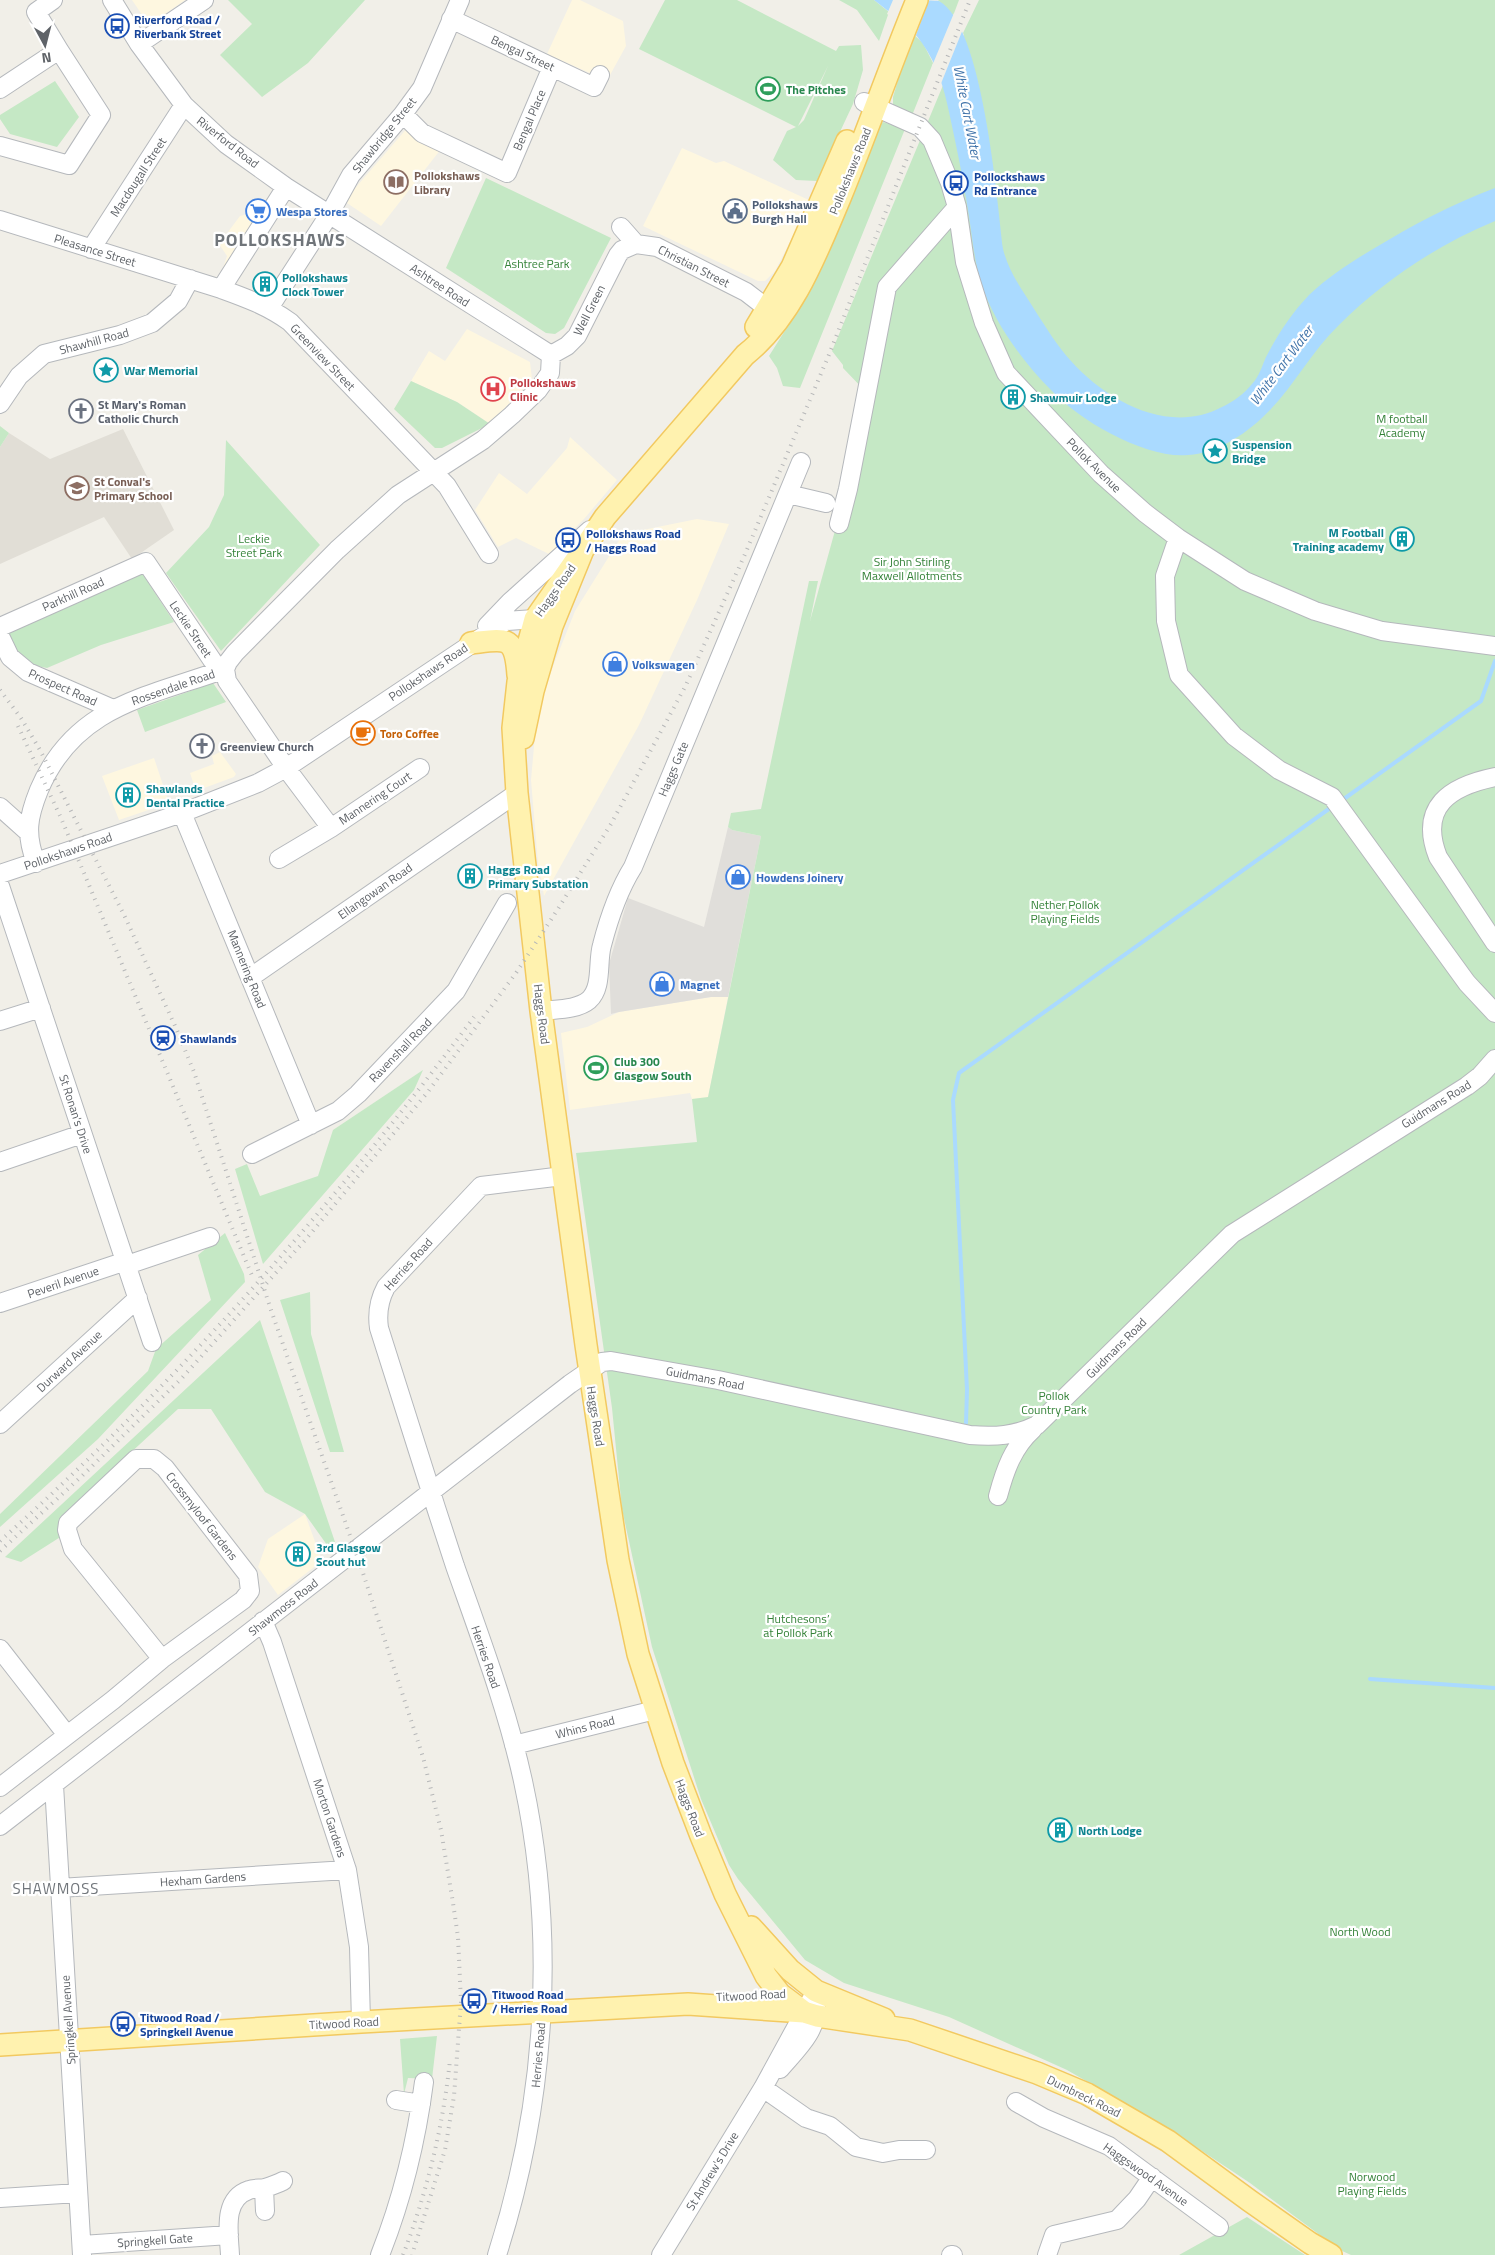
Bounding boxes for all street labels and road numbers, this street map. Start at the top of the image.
street label: Bengal Street [488,30,559,76]
street label: Bengal Place [508,87,550,153]
street label: Shawbridge Street [347,92,421,177]
street label: Riverford Road [193,111,263,173]
street label: Pollokshaws Road [824,125,876,217]
street label: Macdougall Street [105,133,171,221]
street label: Pleasance Street [52,229,139,272]
street label: Christian Street [655,240,734,293]
street label: Ashtree Road [406,258,474,312]
street label: Well Green [568,281,610,339]
street label: Greenview Street [286,319,361,395]
street label: Shawhill Road [57,323,131,359]
street label: Pollok Avenue [1062,433,1126,497]
street label: Haggs Road [530,560,580,620]
street label: Parkhill Road [39,572,107,616]
street label: Leckie Street [165,597,217,662]
street label: Pollokshaws Road [384,638,472,706]
street label: Prospect Road [26,663,100,711]
street label: Rossendale Road [129,664,217,710]
street label: Haggs Gate [653,738,693,800]
street label: Mannering Court [335,766,416,830]
street label: Pollokshaws Road [21,827,115,875]
street label: Ellangowan Road [334,858,416,924]
street label: Mannering Road [223,927,271,1011]
street label: Haggs Road [529,983,555,1045]
street label: Ravenshall Road [364,1013,436,1087]
street label: St Ronan's Drive [54,1072,98,1156]
street label: Guidmans Road [1397,1075,1475,1133]
street label: Herries Road [379,1233,437,1295]
street label: Peveril Avenue [25,1261,101,1303]
street label: Guidmans Road [1081,1313,1151,1383]
street label: Durward Avenue [32,1325,106,1397]
street label: Guidmans Road [664,1361,746,1395]
street label: Haggs Road [582,1385,610,1447]
street label: Crossmyloof Gardens [161,1468,243,1565]
street label: Shawmoss Road [244,1574,322,1640]
street label: Herries Road [466,1623,506,1691]
street label: Whins Road [553,1710,617,1744]
street label: Morton Gardens [308,1776,352,1860]
street label: Haggs Road [670,1776,710,1840]
street label: Hexham Gardens [159,1866,247,1891]
street label: Springkell Avenue [55,1975,81,2065]
street label: Titwood Road [716,1984,786,2006]
street label: Titwood Road [309,2012,379,2034]
street label: Herries Road [526,2022,550,2088]
street label: Dumbreck Road [1044,2070,1124,2122]
street label: St Andrew's Drive [681,2128,743,2214]
street label: Haggswood Avenue [1099,2137,1193,2211]
street label: Springkell Gate [117,2228,193,2252]

